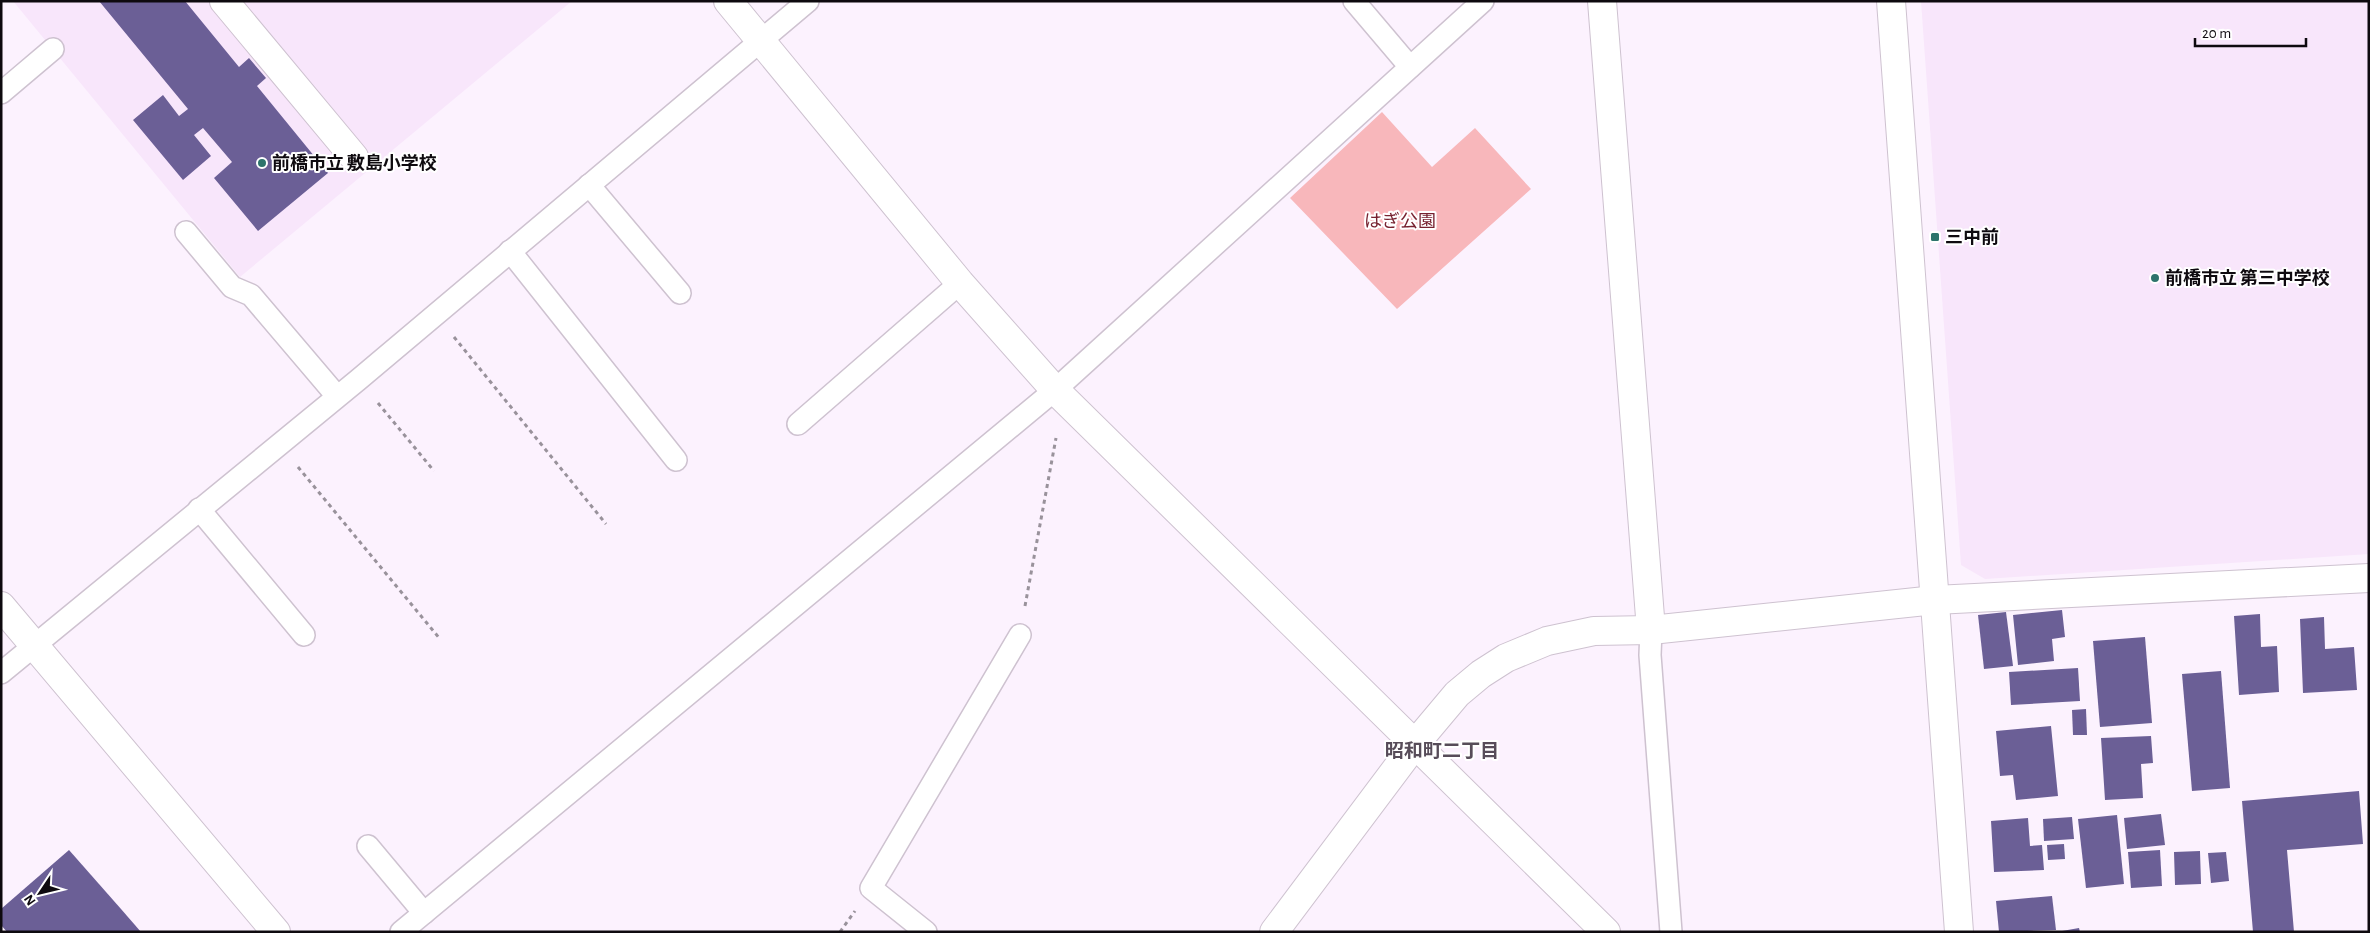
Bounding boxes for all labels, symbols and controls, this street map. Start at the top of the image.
scale bar [2195,15,2306,47]
text: 20 m [2202,26,2231,41]
place label: 前橋市立 敷島小学校 [272,153,437,173]
marker: 前橋市立 敷島小学校 [256,157,268,169]
park label: はぎ公園 [1364,211,1436,231]
place label: 三中前 [1945,227,1999,247]
marker: 三中前 [1929,231,1941,243]
place label: 前橋市立 第三中学校 [2165,268,2330,288]
marker: 前橋市立 第三中学校 [2149,272,2161,284]
district label: 昭和町二丁目 [1385,741,1499,761]
north arrow [15,868,65,918]
text: N [22,892,39,908]

